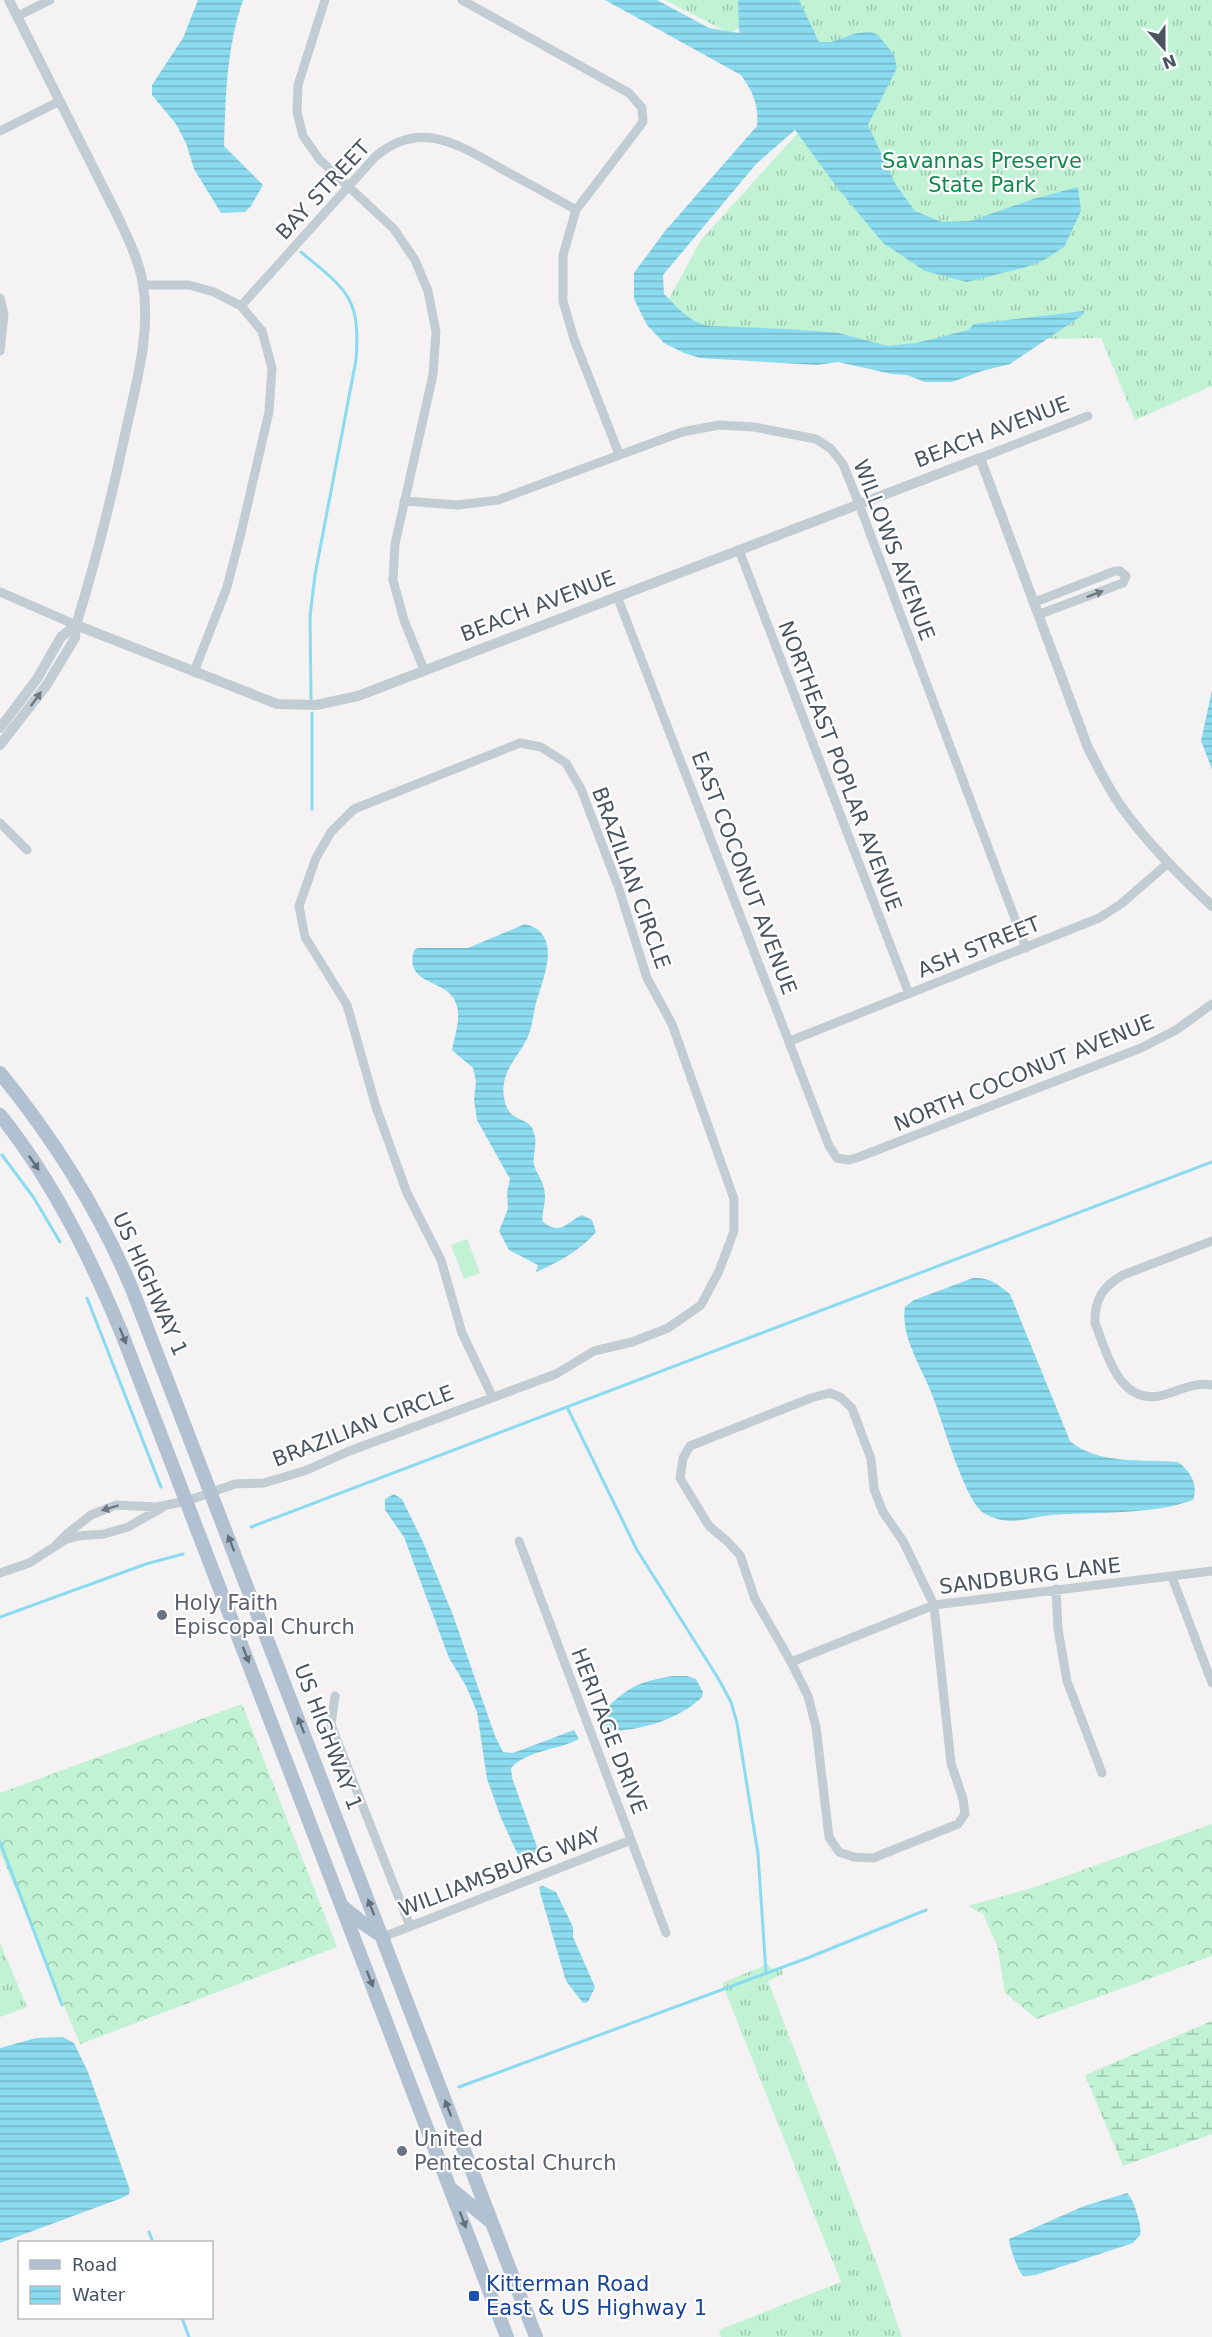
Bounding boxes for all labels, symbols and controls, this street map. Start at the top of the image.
north arrow [1134,18,1194,78]
text: N [1160,50,1179,73]
street label: BAY STREET [271,135,375,245]
park label: Savannas Preserve State Park [882,149,1082,197]
street label: BEACH AVENUE [911,391,1073,473]
street label: WILLOWS AVENUE [848,456,940,644]
street label: BEACH AVENUE [457,565,619,647]
one-way arrow [1086,589,1104,599]
street label: NORTHEAST POPLAR AVENUE [773,617,907,915]
one-way arrow [30,692,42,708]
street label: EAST COCONUT AVENUE [686,748,802,998]
street label: BRAZILIAN CIRCLE [587,784,675,972]
street label: ASH STREET [914,911,1044,983]
street label: NORTH COCONUT AVENUE [890,1010,1158,1136]
one-way arrow [28,1154,40,1170]
street label: US HIGHWAY 1 [108,1208,192,1360]
one-way arrow [119,1327,128,1345]
street label: BRAZILIAN CIRCLE [269,1380,457,1472]
one-way arrow [101,1504,119,1513]
one-way arrow [226,1534,235,1552]
street label: SANDBURG LANE [938,1553,1122,1599]
place label: Holy Faith Episcopal Church [174,1591,355,1639]
marker: Holy Faith Episcopal Church [155,1608,169,1622]
street label: HERITAGE DRIVE [566,1645,652,1817]
one-way arrow [242,1646,251,1664]
street label: US HIGHWAY 1 [289,1661,367,1813]
one-way arrow [296,1716,305,1734]
street label: WILLIAMSBURG WAY [395,1822,605,1922]
one-way arrow [366,1898,375,1916]
one-way arrow [366,1971,376,1989]
one-way arrow [443,2099,453,2117]
place label: United Pentecostal Church [414,2127,617,2175]
marker: United Pentecostal Church [395,2144,409,2158]
one-way arrow [458,2212,468,2230]
legend [18,2241,213,2319]
text: Road [72,2254,117,2275]
place label: Kitterman Road East & US Highway 1 [486,2272,707,2320]
text: Water [72,2284,126,2305]
marker: Kitterman Road East & US Highway 1 [467,2289,481,2303]

